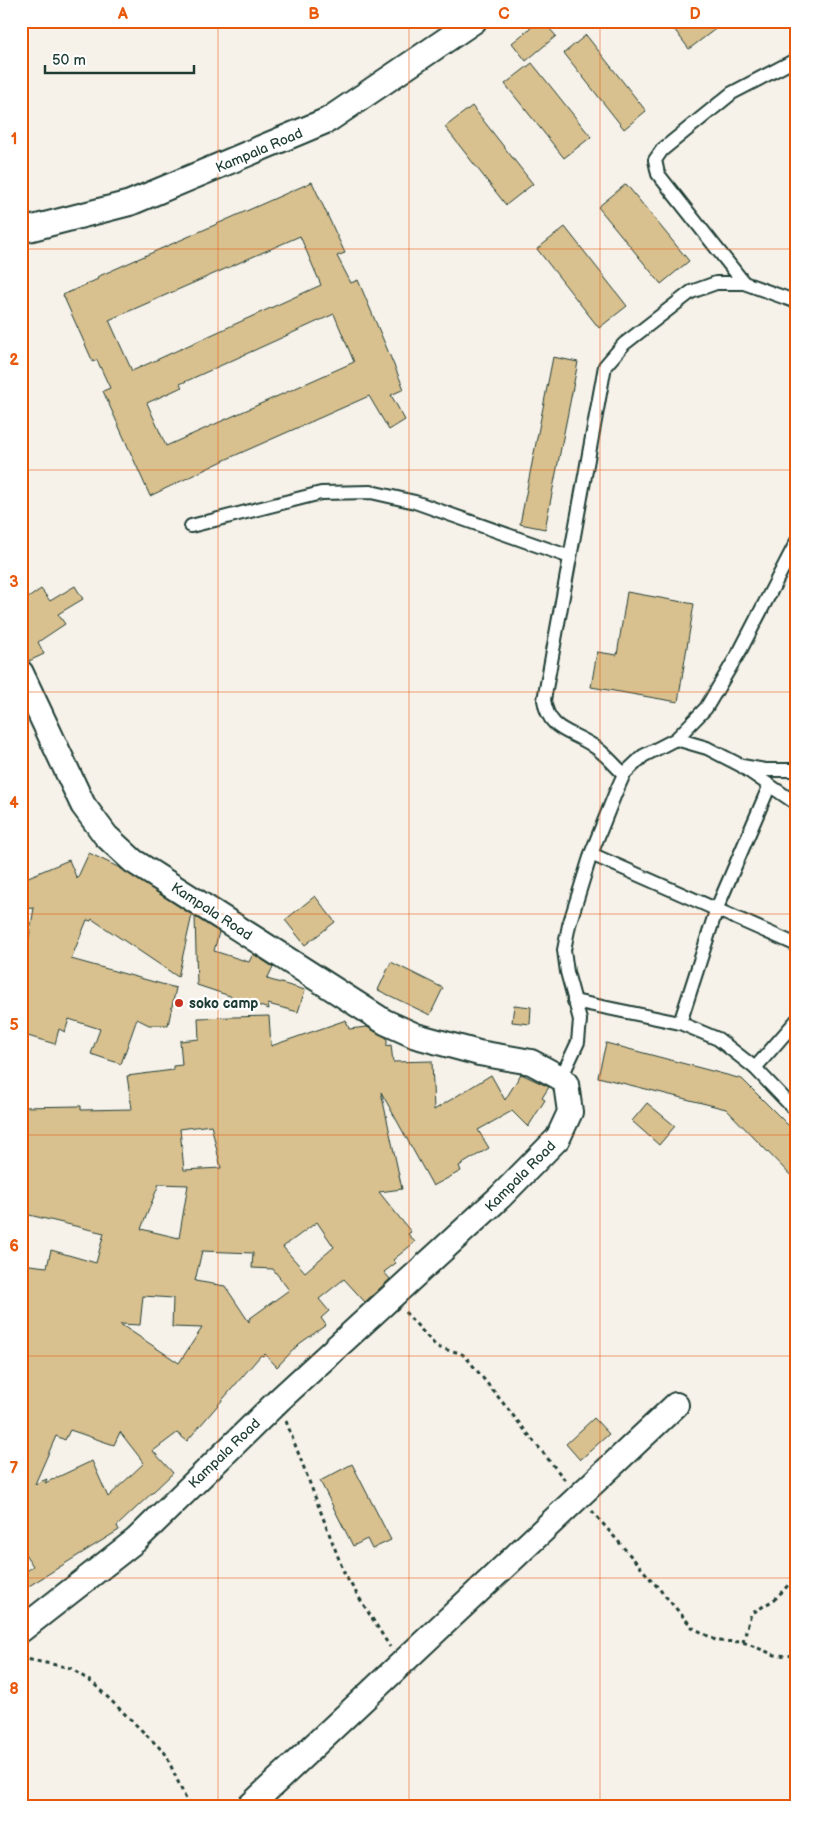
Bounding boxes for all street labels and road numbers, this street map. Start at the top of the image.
street label: Kampala Road [213,124,305,176]
street label: Kampala Road [168,879,255,944]
street label: Kampala Road [481,1137,559,1215]
street label: Kampala Road [185,1415,264,1492]

